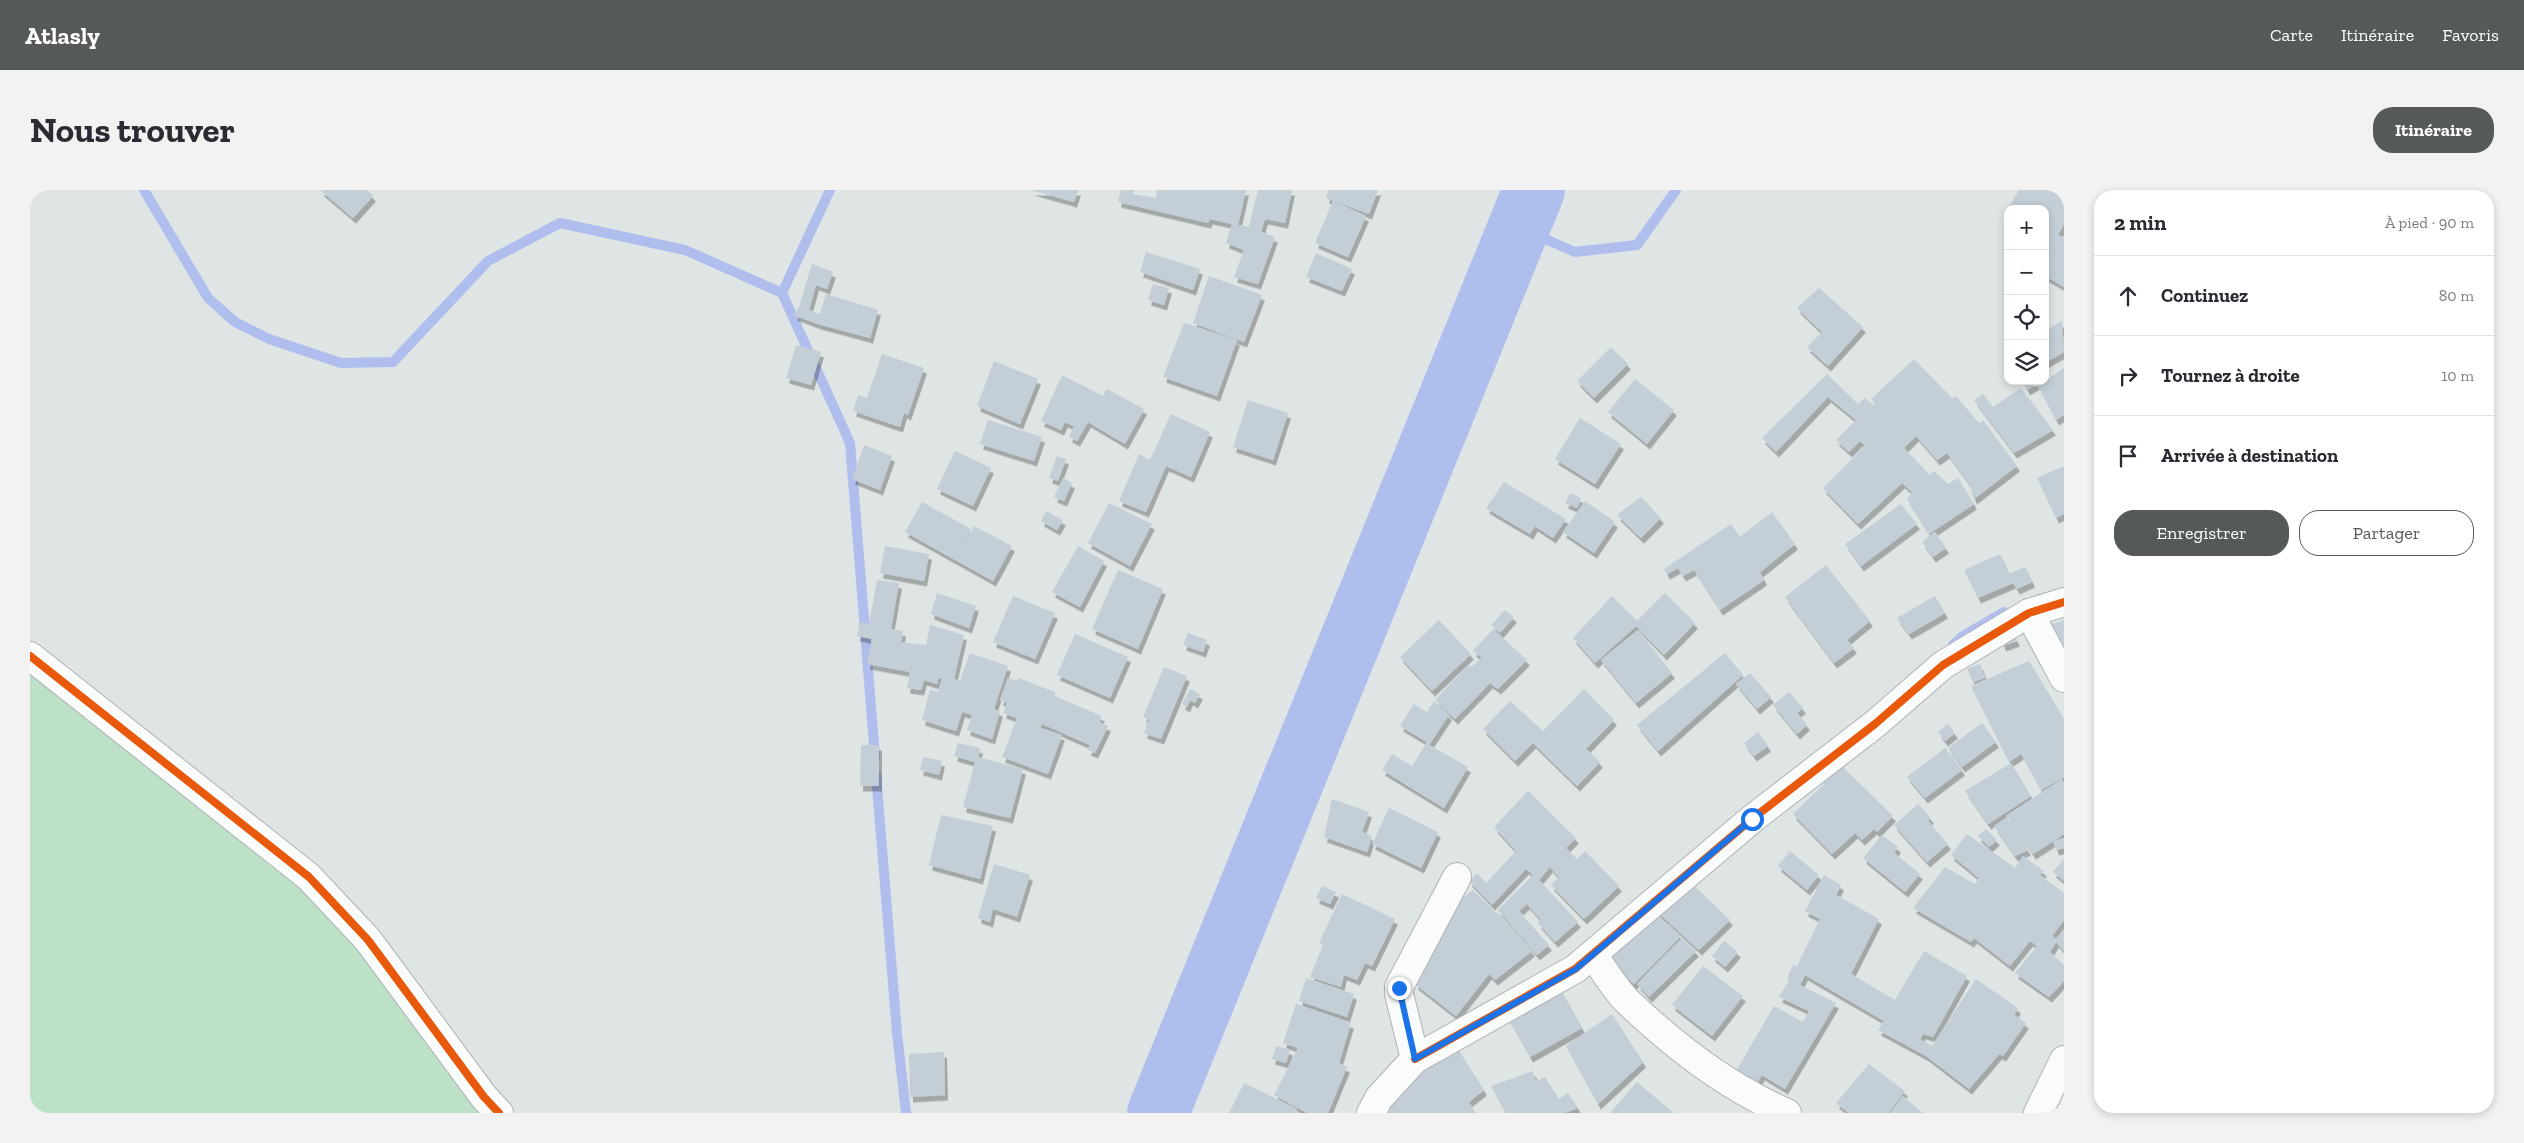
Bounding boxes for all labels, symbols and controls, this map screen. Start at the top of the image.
text: Atlasly [25,21,100,50]
text: Carte [2270,24,2313,46]
text: Itinéraire [2341,24,2414,46]
text: Favoris [2442,24,2499,46]
button: Itinéraire [2373,107,2494,153]
text: Nous trouver [30,109,235,151]
map controls [2004,205,2049,385]
button: + [2004,205,2049,250]
text: 2 min [2114,210,2166,235]
text: À pied · 90 m [2385,213,2474,232]
button: − [2004,250,2049,295]
icon: ahead [2114,282,2142,310]
text: Continuez [2161,284,2248,307]
text: 80 m [2439,286,2474,305]
button: locate [2004,295,2049,340]
button: layers [2004,340,2049,385]
icon: right [2114,362,2142,390]
text: Tournez à droite [2161,364,2300,387]
text: 10 m [2441,366,2474,385]
icon: arrive [2114,442,2142,470]
text: Arrivée à destination [2161,444,2338,467]
button: Enregistrer [2114,510,2289,556]
button: Partager [2299,510,2474,556]
route start [1741,808,1764,831]
route end [1388,977,1411,1000]

